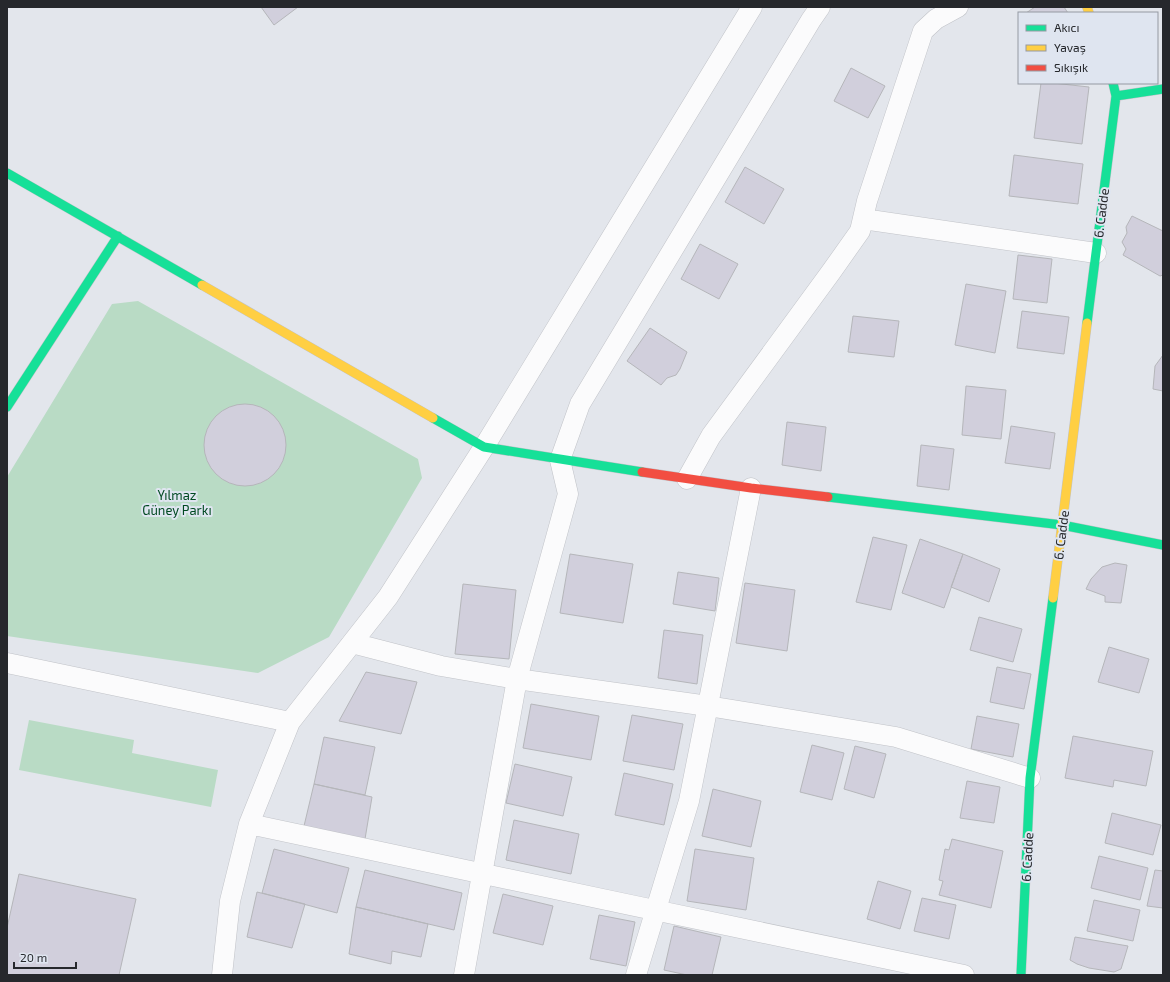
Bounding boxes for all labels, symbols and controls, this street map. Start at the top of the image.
legend [1018,12,1158,84]
text: Akıcı [1054,20,1079,34]
text: Yavaş [1054,40,1086,55]
text: Sıkışık [1054,60,1088,75]
street label: 6. Cadde [1090,187,1112,239]
park label: Yılmaz Güney Parkı [142,487,212,518]
street label: 6. Cadde [1050,509,1072,561]
street label: 6. Cadde [1018,832,1036,882]
scale bar [14,944,76,970]
text: 20 m [20,950,47,964]

